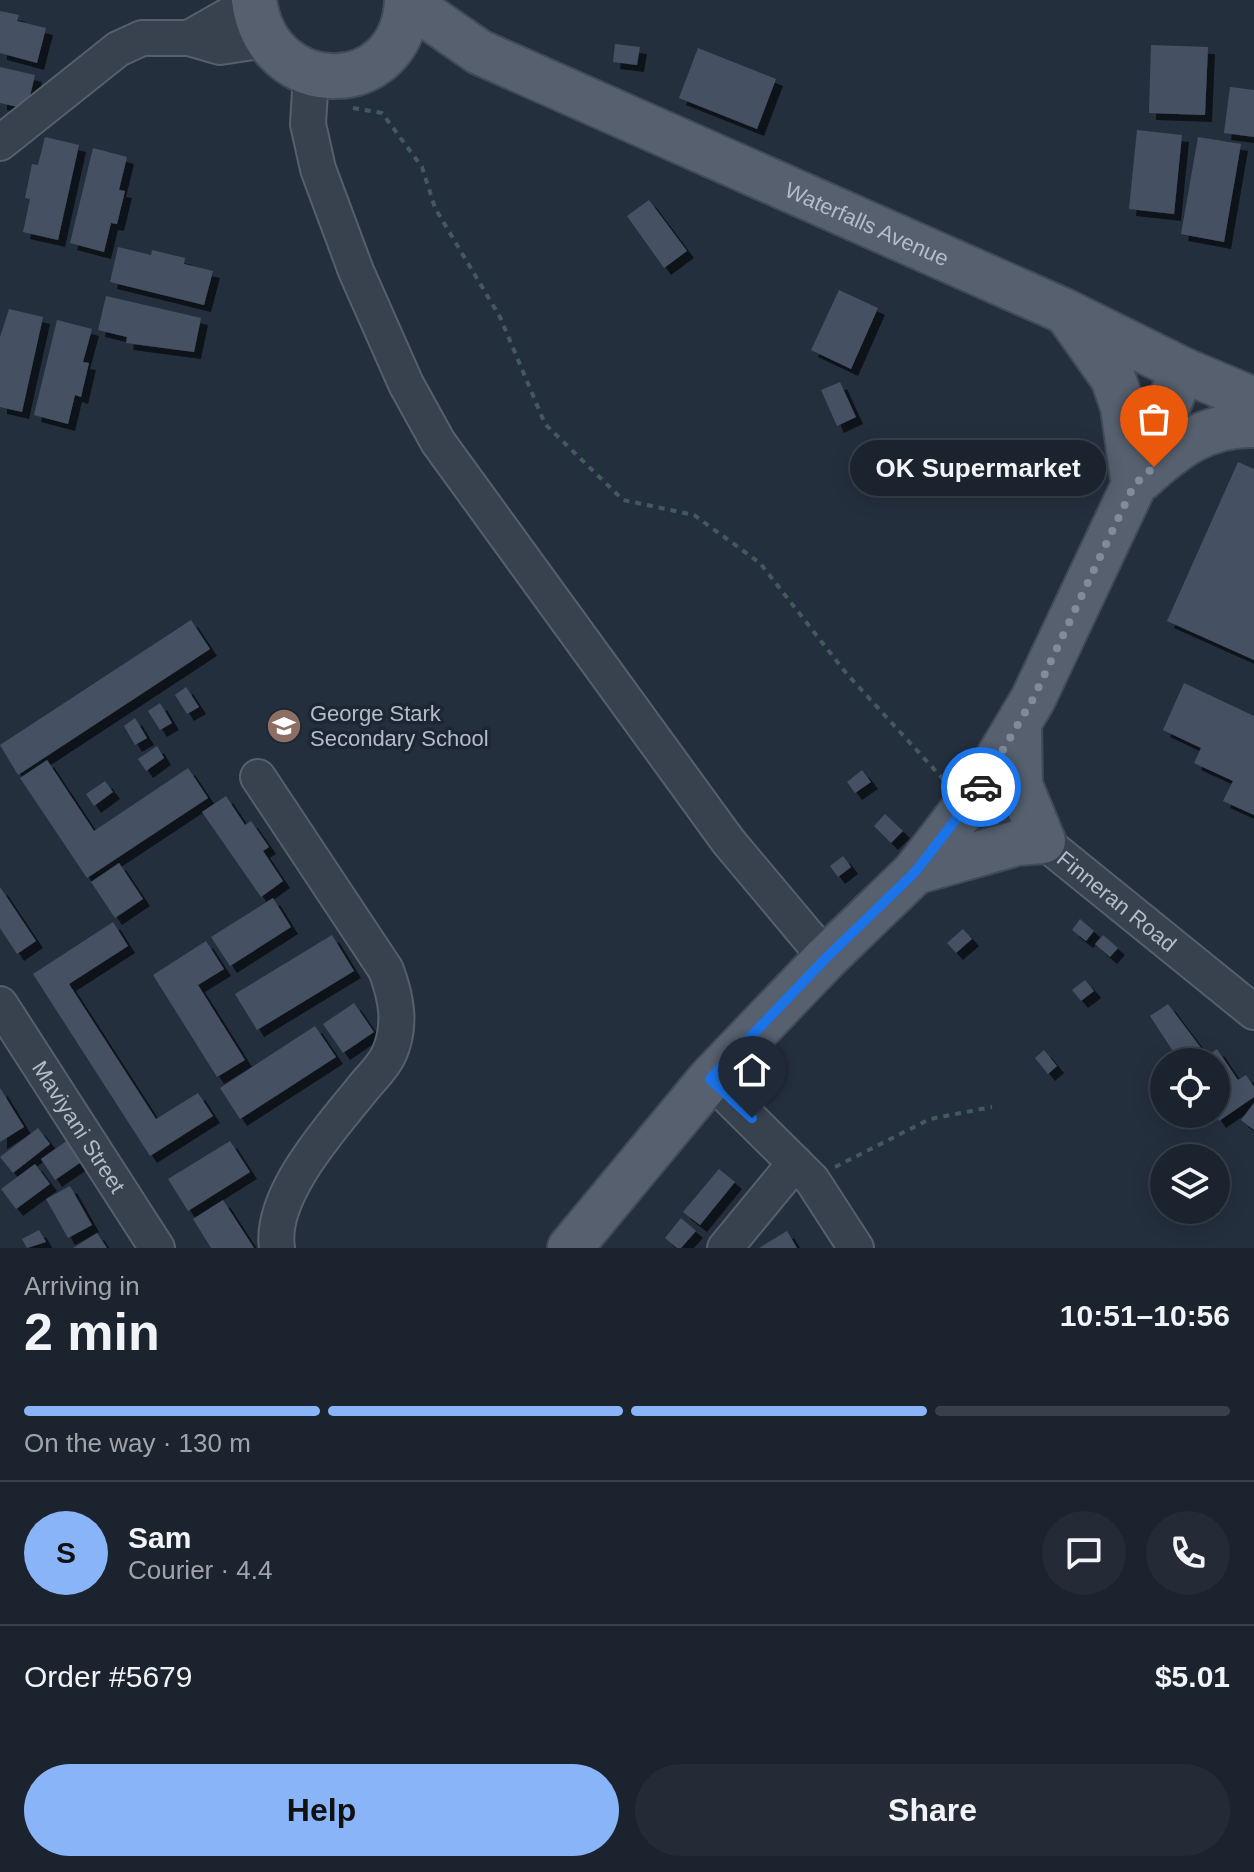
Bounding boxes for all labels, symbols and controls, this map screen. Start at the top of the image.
street label: Waterfalls Avenue [781,177,952,271]
pin [1120,385,1188,467]
icon: bag [1132,397,1176,441]
callout: OK Supermarket [850,439,1106,495]
text: OK Supermarket [875,453,1081,483]
place label: George Stark Secondary School [310,701,489,751]
school or university icon: George Stark Secondary School [265,707,303,745]
courier [941,747,1021,827]
icon: car [959,765,1003,809]
street label: Finneran Road [1052,846,1181,957]
pin [718,1036,786,1118]
icon: home [730,1048,774,1092]
map controls [1150,1048,1230,1224]
button: locate [1150,1048,1230,1128]
street label: Maviyani Street [27,1056,130,1198]
button: layers [1150,1144,1230,1224]
text: Arriving in [24,1271,140,1301]
text: 10:51–10:56 [1060,1299,1230,1332]
text: 2 min [24,1303,160,1361]
text: On the way · 130 m [24,1428,251,1458]
button: chat [1042,1511,1126,1595]
button: phone [1146,1511,1230,1595]
text: Sam [128,1521,191,1554]
text: S [56,1536,76,1569]
text: Courier · 4.4 [128,1555,273,1585]
text: Order #5679 [24,1660,192,1693]
text: $5.01 [1155,1660,1230,1693]
button: Help [24,1764,619,1856]
button: Share [635,1764,1230,1856]

